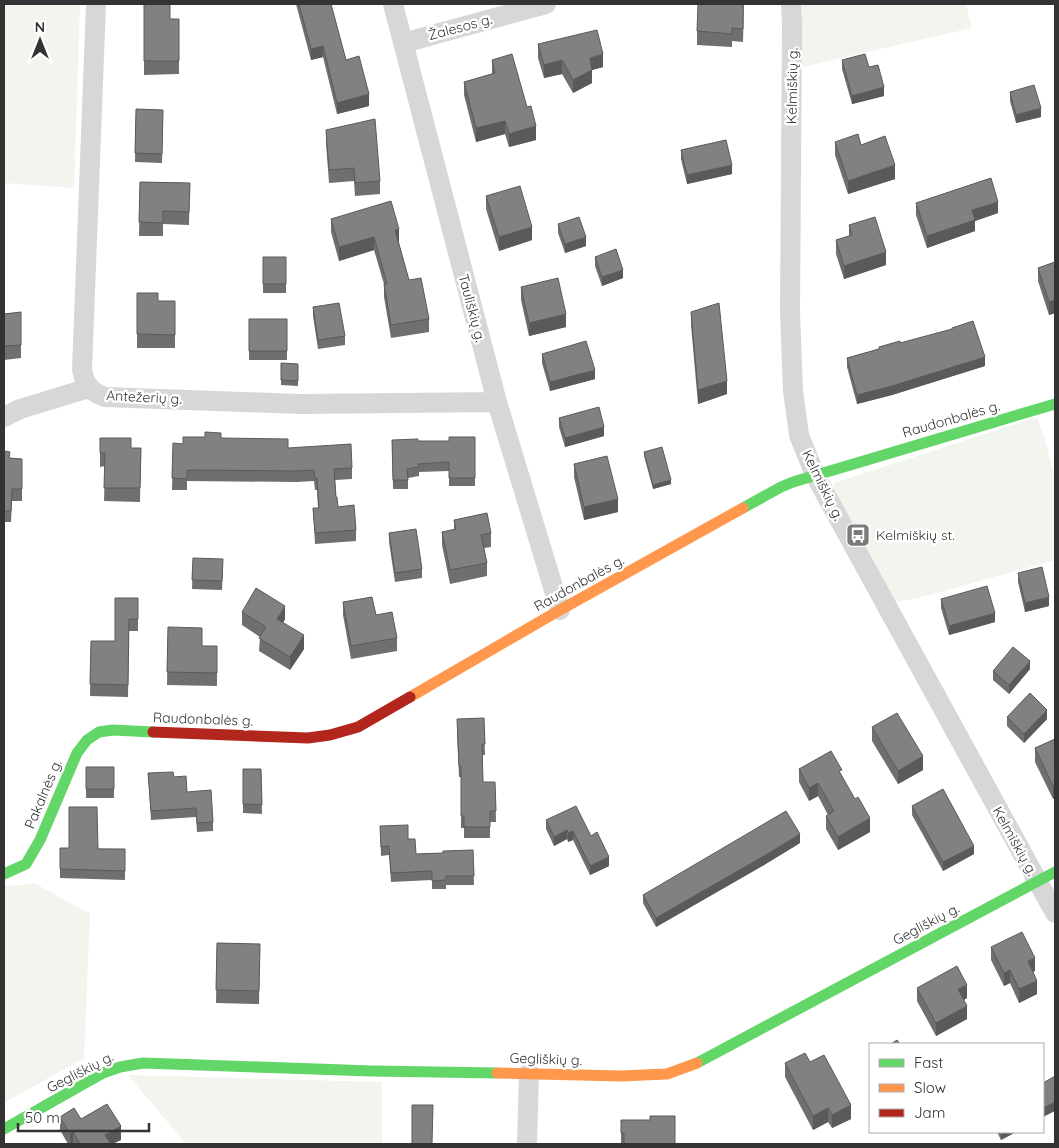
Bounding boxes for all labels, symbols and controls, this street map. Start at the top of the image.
street label: Žalesos g. [426,10,494,44]
north arrow [15,15,65,65]
text: N [35,18,45,36]
street label: Kelmiškių g. [782,48,802,124]
street label: Tauliškių g. [454,272,490,344]
street label: Antežerių g. [106,386,182,408]
street label: Raudonbalės g. [900,397,1002,441]
street label: Kelmiškių g. [798,447,848,523]
bus stop icon: Kelmiškių st. [845,522,871,548]
place label: Kelmiškių st. [876,526,955,544]
street label: Raudonbalės g. [531,551,627,615]
street label: Raudonbalės g. [153,708,253,730]
street label: Pakalnės g. [20,757,66,831]
street label: Kelmiškių g. [989,803,1041,879]
street label: Gegliškių g. [890,899,962,949]
legend [869,1043,1044,1133]
street label: Gegliškių g. [44,1047,116,1097]
street label: Gegliškių g. [509,1049,583,1069]
text: Fast [914,1053,943,1072]
text: Slow [914,1078,946,1097]
scale bar [18,1100,149,1132]
text: Jam [914,1103,945,1122]
text: 50 m [25,1108,60,1127]

